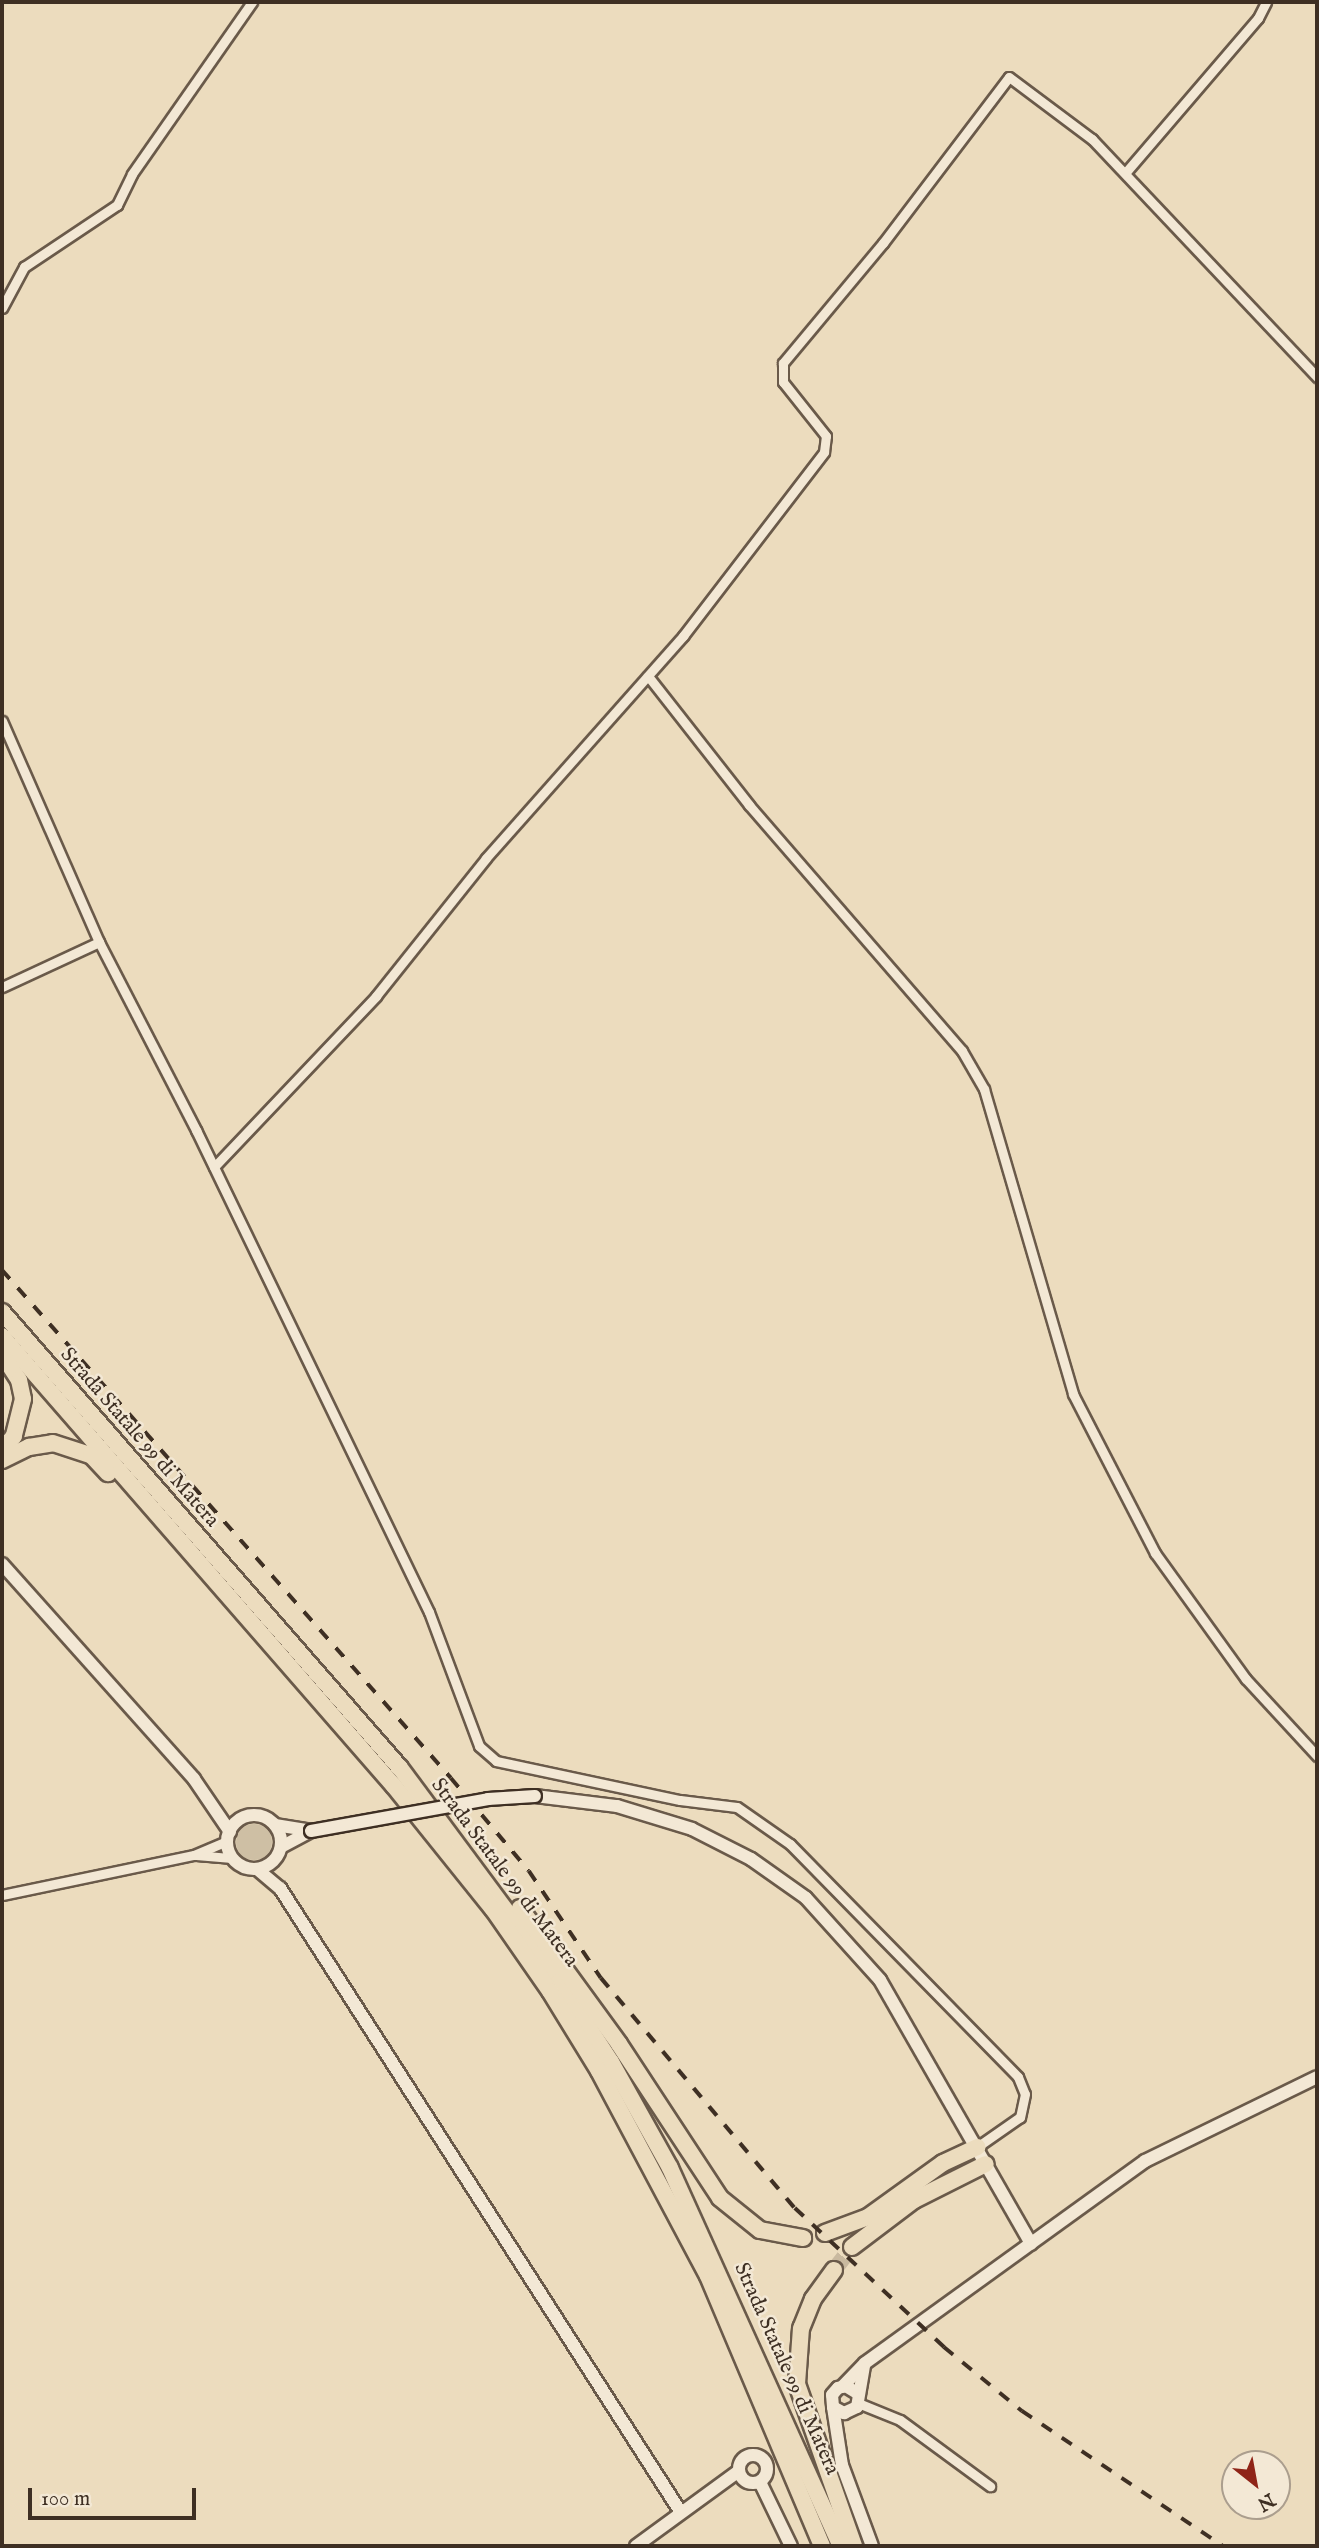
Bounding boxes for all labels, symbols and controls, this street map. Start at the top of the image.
street label: Strada Statale 99 di Matera [54,1343,224,1533]
street label: Strada Statale 99 di Matera [425,1774,583,1972]
street label: Strada Statale 99 di Matera [728,2259,844,2479]
north arrow [1221,2450,1291,2520]
scale bar [32,2474,200,2518]
text: 100 m [41,2486,90,2513]
text: N [1253,2487,1279,2516]

